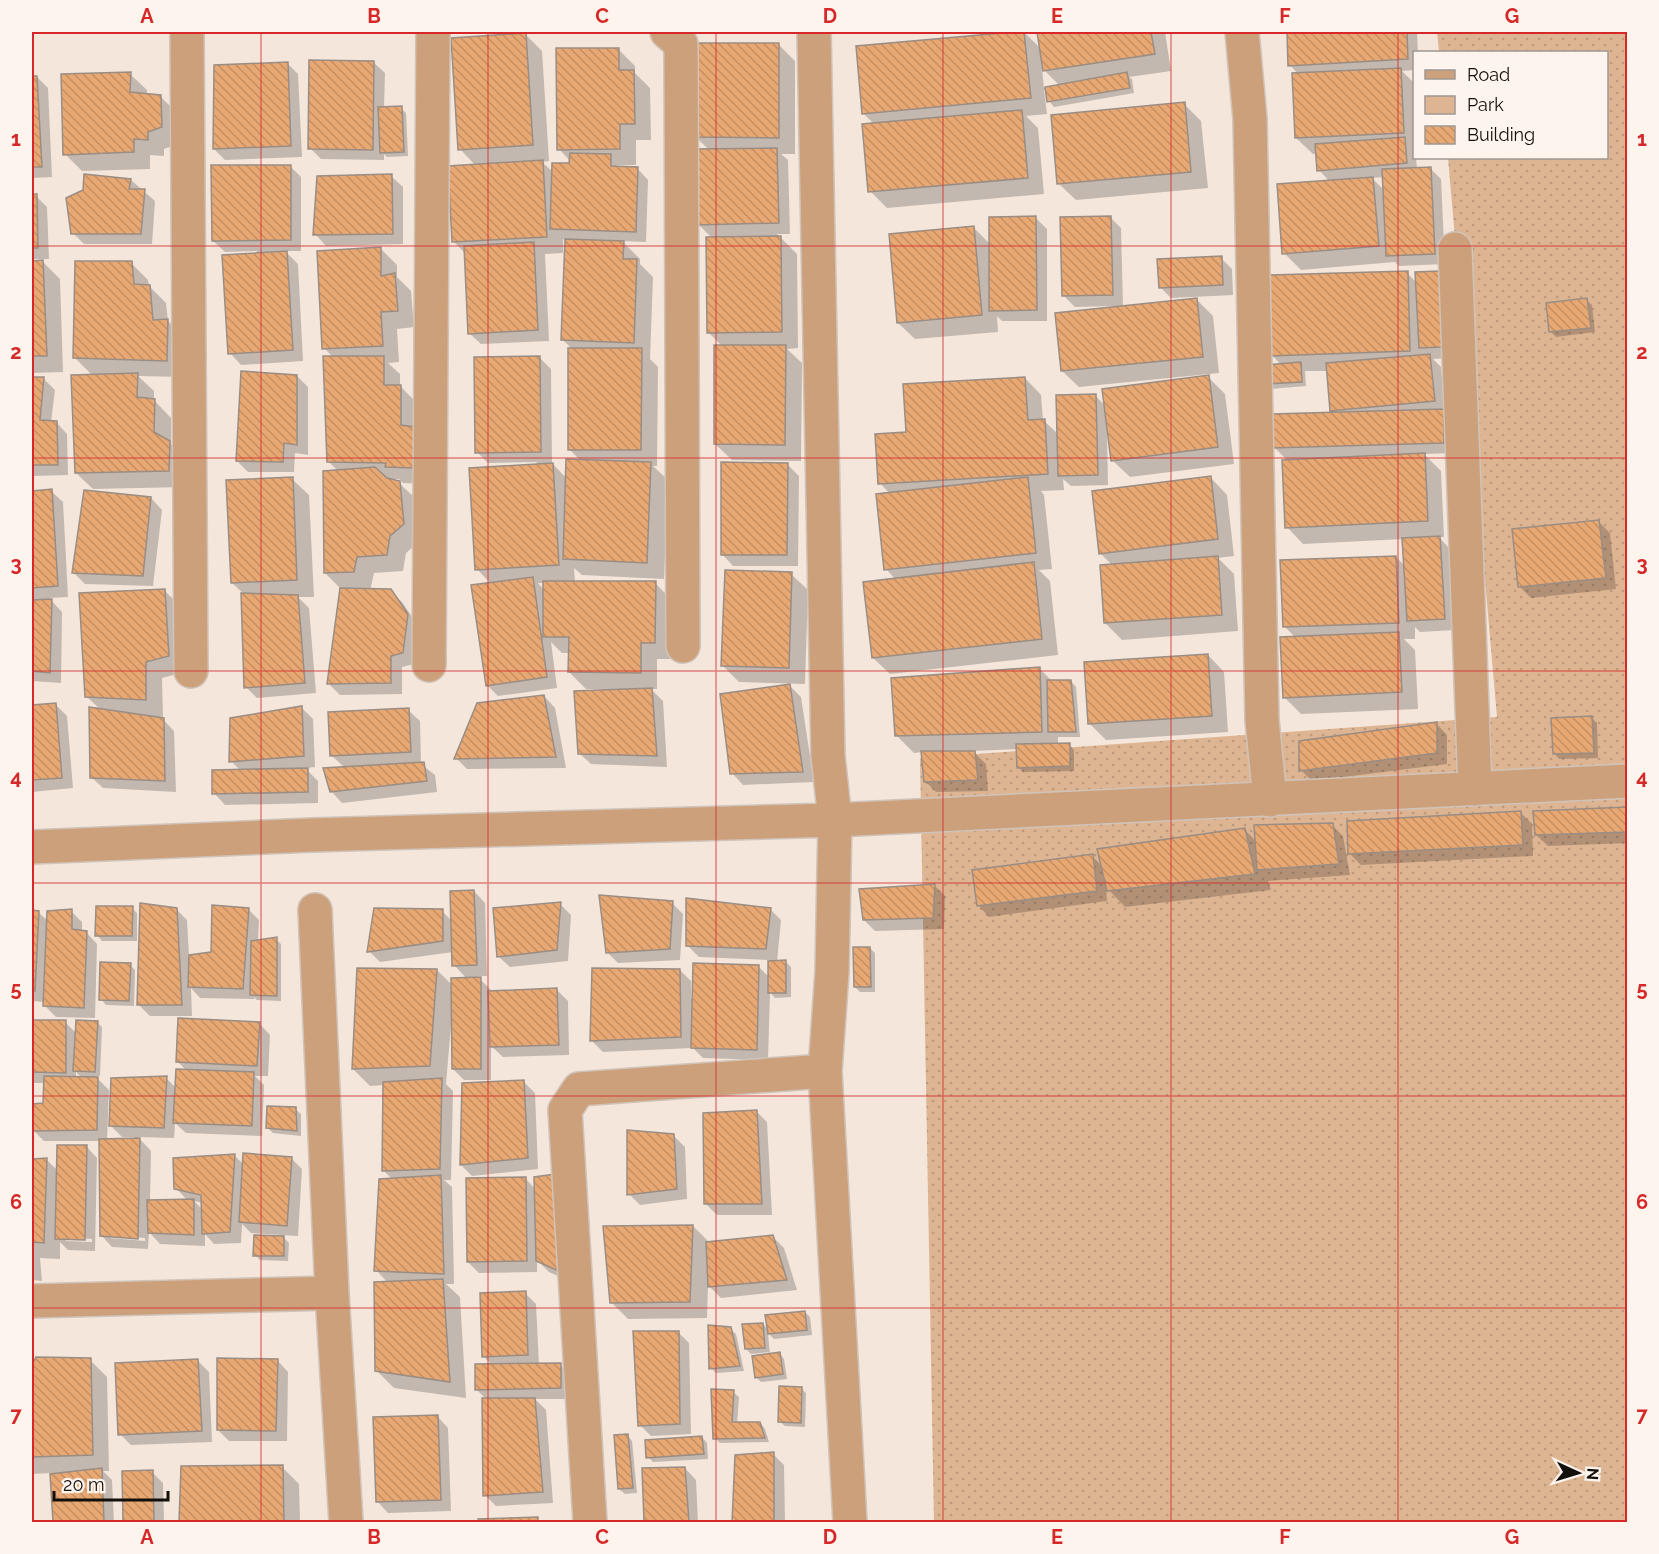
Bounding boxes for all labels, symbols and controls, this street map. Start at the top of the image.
text: A [140,4,154,28]
text: B [367,4,381,28]
text: C [595,4,609,28]
text: D [823,4,837,28]
text: E [1051,4,1063,28]
text: F [1279,4,1291,28]
text: G [1505,4,1519,28]
legend [1413,51,1608,159]
text: Road [1467,64,1510,85]
text: Park [1467,94,1504,115]
text: Building [1467,124,1535,145]
text: 1 [11,127,21,151]
text: 1 [1637,127,1647,151]
text: 2 [10,340,22,364]
text: 2 [1636,340,1648,364]
text: 3 [10,552,22,576]
text: 3 [1636,552,1648,576]
text: 4 [10,765,22,789]
text: 4 [1636,765,1648,789]
text: 5 [10,977,22,1001]
text: 5 [1636,977,1648,1001]
text: 6 [10,1190,22,1214]
text: 6 [1636,1190,1648,1214]
text: 7 [10,1403,22,1427]
text: 7 [1636,1403,1648,1427]
north arrow [1548,1443,1608,1503]
scale bar [54,1464,168,1502]
text: N [1583,1467,1602,1481]
text: 20 m [63,1474,105,1495]
text: A [140,1525,154,1549]
text: B [367,1525,381,1549]
text: C [595,1525,609,1549]
text: D [823,1525,837,1549]
text: E [1051,1525,1063,1549]
text: F [1279,1525,1291,1549]
text: G [1505,1525,1519,1549]

